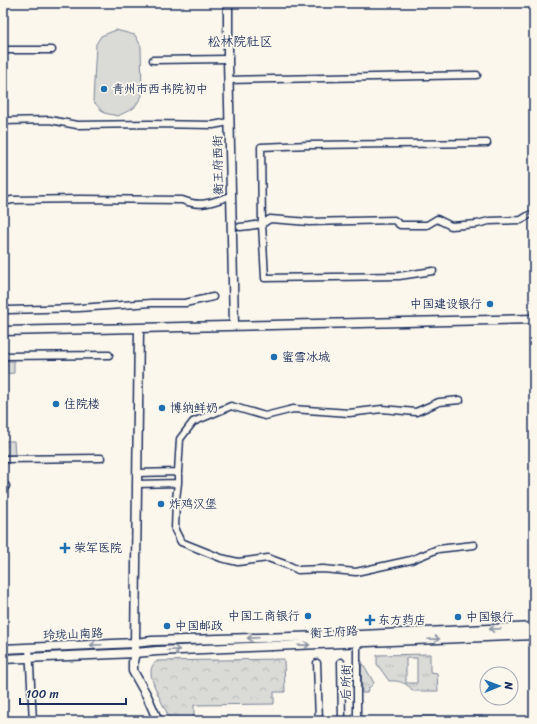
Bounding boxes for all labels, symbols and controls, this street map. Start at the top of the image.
district label: 松林院社区 [207,30,273,53]
place label: 青州市西书院初中 [112,78,208,100]
marker: 青州市西书院初中 [99,84,109,94]
street label: 衡王府西街 [206,135,230,195]
place label: 中国建设银行 [410,293,482,315]
marker: 中国建设银行 [485,299,495,309]
place label: 蜜雪冰城 [282,346,330,368]
marker: 蜜雪冰城 [269,352,279,362]
place label: 住院楼 [64,393,100,415]
place label: 博纳鲜奶 [170,397,218,419]
marker: 住院楼 [51,399,61,409]
marker: 博纳鲜奶 [157,403,167,413]
place label: 炸鸡汉堡 [169,493,217,515]
marker: 炸鸡汉堡 [156,499,166,509]
place label: 荣军医院 [74,537,122,559]
marker: 荣军医院 [59,542,71,554]
place label: 中国工商银行 [228,605,300,627]
place label: 中国银行 [466,606,514,628]
place label: 东方药店 [378,609,426,631]
marker: 中国工商银行 [303,611,313,621]
marker: 中国银行 [453,612,463,622]
place label: 中国邮政 [175,615,223,637]
marker: 东方药店 [365,615,375,625]
street label: 衡王府路 [309,620,359,644]
marker: 中国邮政 [162,621,172,631]
street label: 玲珑山南路 [43,622,103,646]
one-way arrow [489,625,502,633]
one-way arrow [247,634,260,642]
one-way arrow [427,636,440,643]
one-way arrow [90,641,103,649]
one-way arrow [297,641,310,649]
one-way arrow [167,646,180,654]
street label: 后所街 [335,664,357,700]
north arrow [479,666,519,706]
scale bar [20,680,126,706]
text: N [499,681,518,690]
text: 100 m [26,683,59,705]

